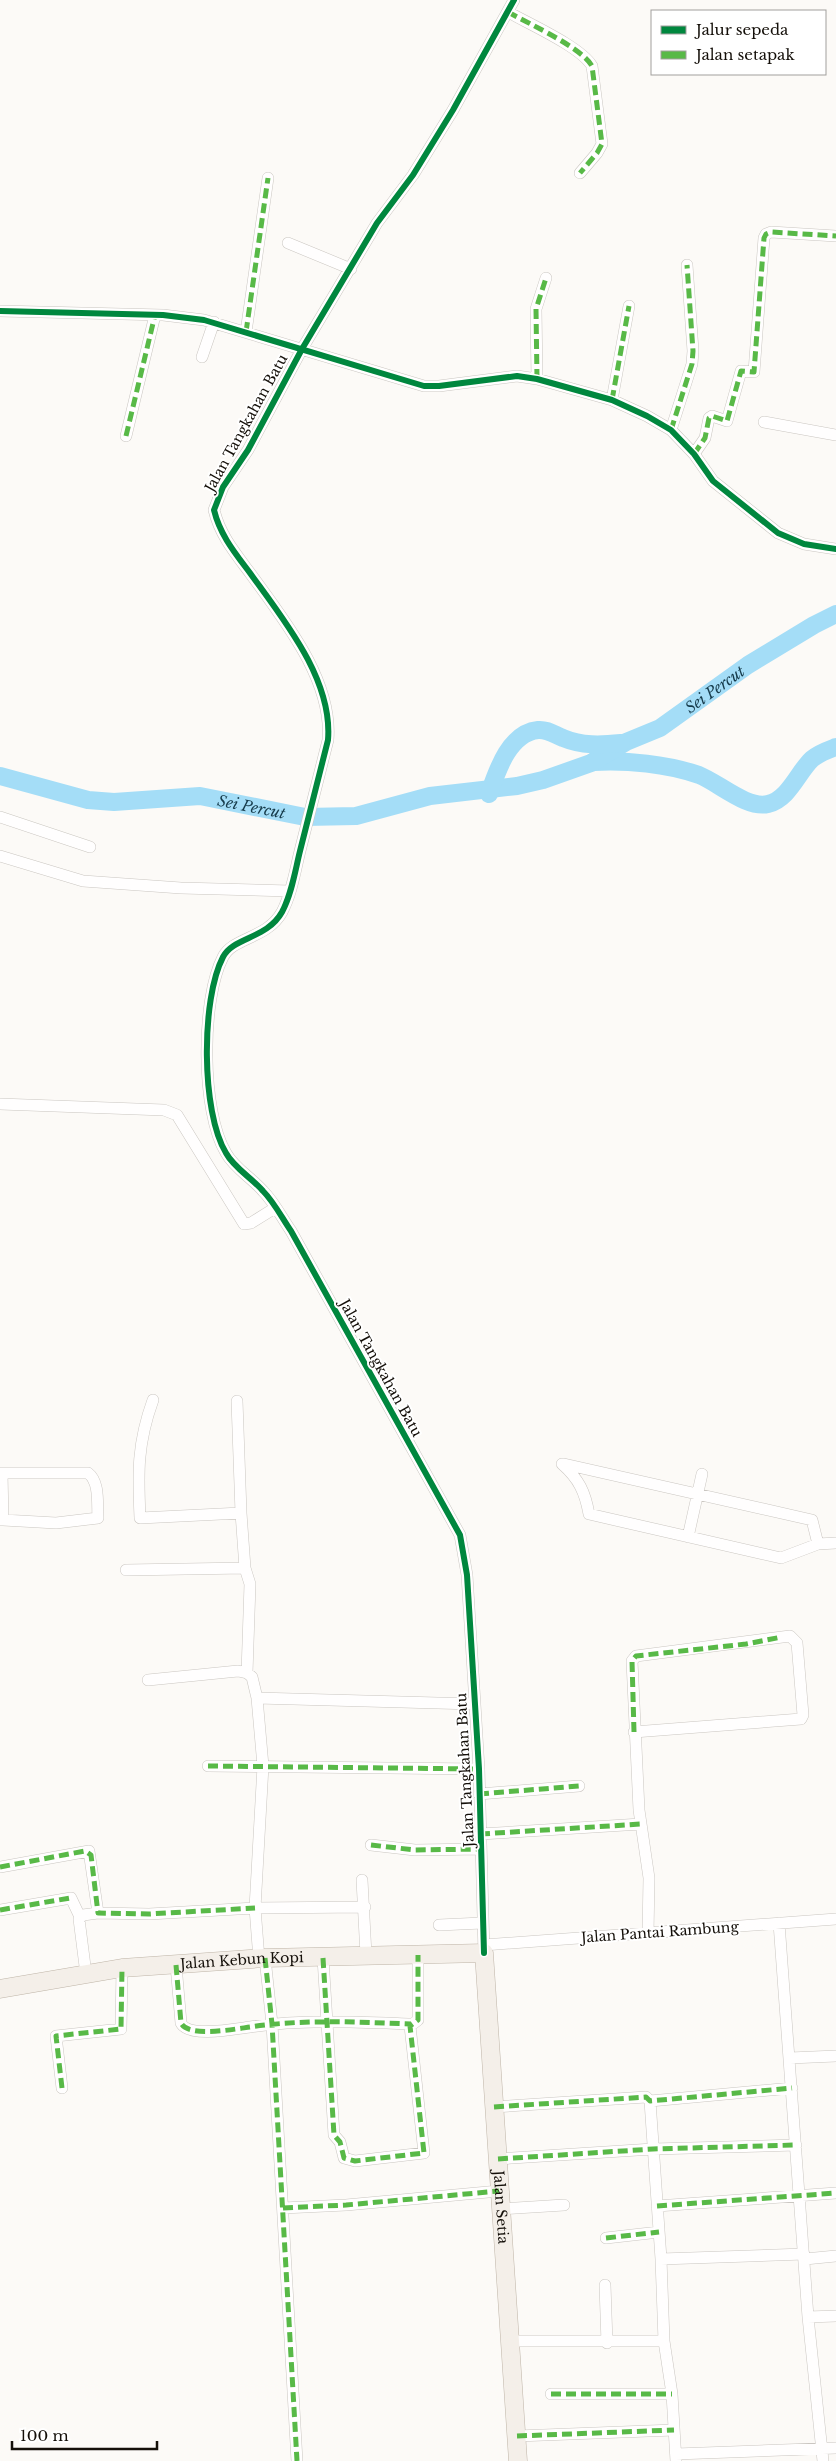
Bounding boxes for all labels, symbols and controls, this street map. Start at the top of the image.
legend [651,10,826,75]
text: Jalur sepeda [694,20,789,39]
text: Jalan setapak [694,45,795,64]
street label: Jalan Tangkahan Batu [200,351,292,497]
water label: Sei Percut [681,661,748,717]
water label: Sei Percut [216,790,288,822]
street label: Jalan Tangkahan Batu [335,1294,427,1440]
street label: Jalan Tangkahan Batu [452,1692,478,1850]
street label: Jalan Pantai Rambung [579,1917,740,1947]
street label: Jalan Kebun Kopi [178,1948,304,1973]
street label: Jalan Setia [489,2168,512,2245]
scale bar [12,2418,158,2450]
text: 100 m [20,2426,69,2445]

